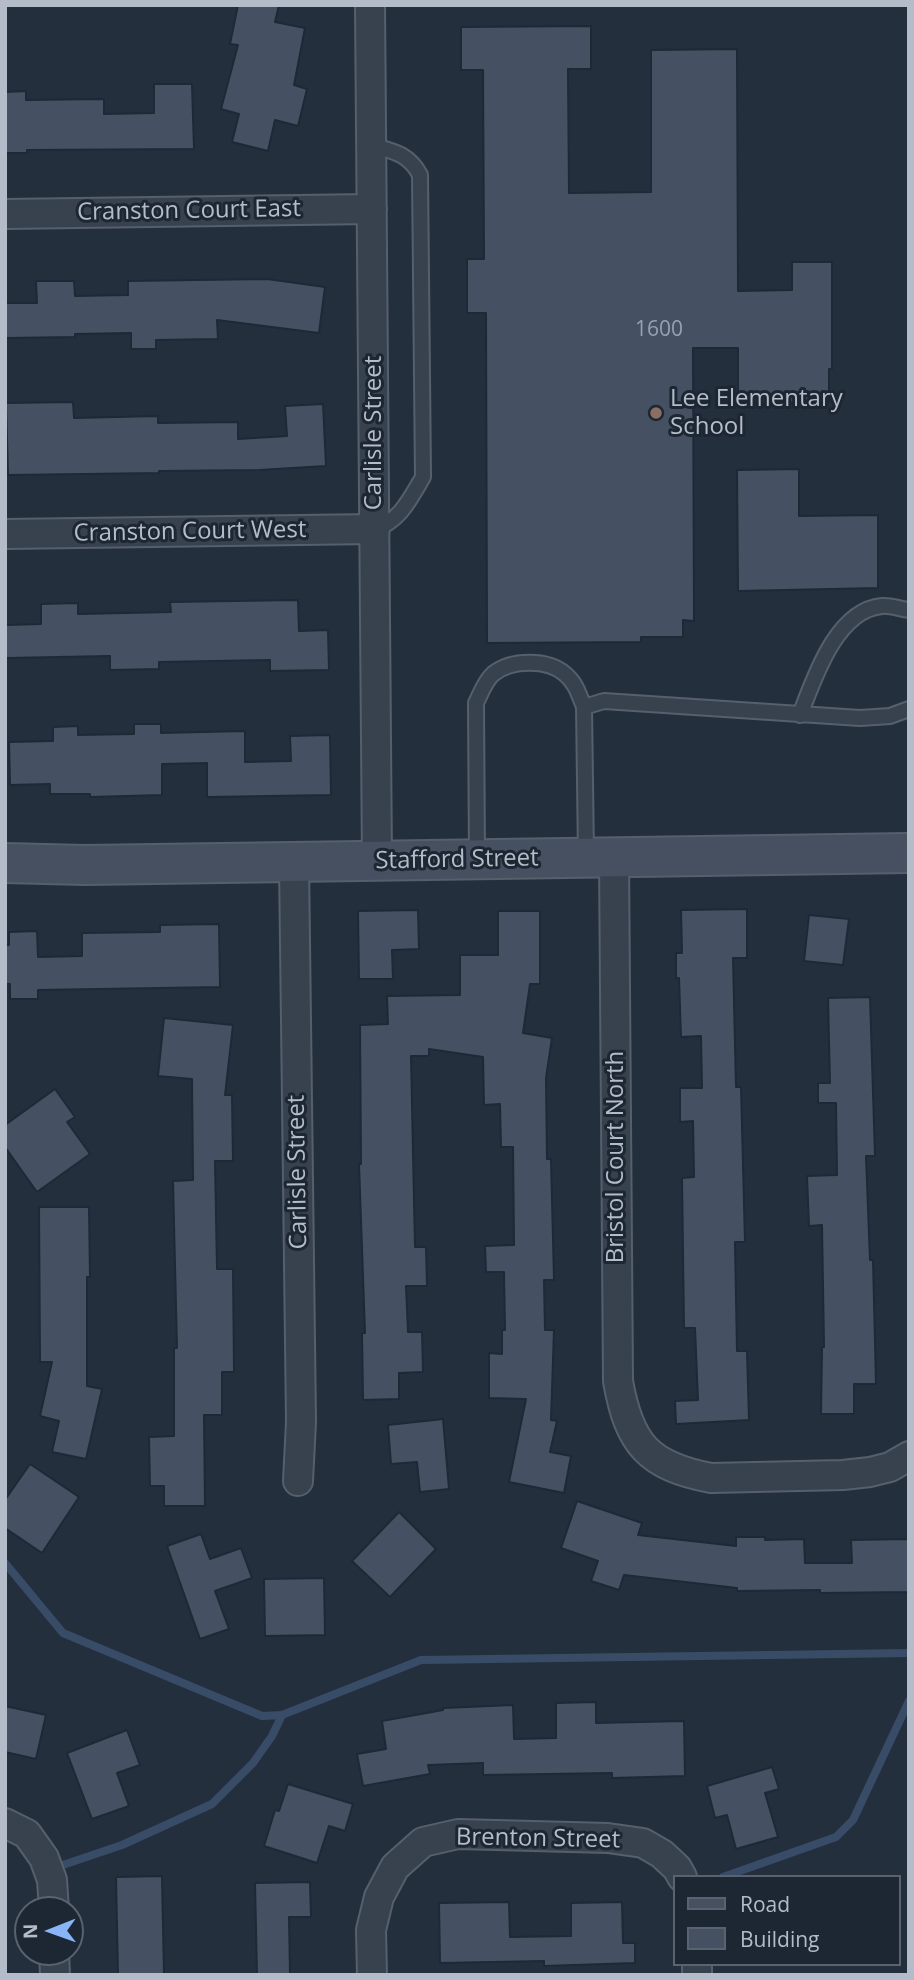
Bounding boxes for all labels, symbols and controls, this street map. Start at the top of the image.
street label: Cranston Court East [77,195,301,227]
house number: 1600 [635,317,683,343]
street label: Carlisle Street [360,356,388,510]
place label: Lee Elementary School [670,385,843,441]
marker: Lee Elementary School [648,405,664,421]
street label: Cranston Court West [73,516,307,548]
street label: Stafford Street [375,844,539,876]
street label: Bristol Court North [602,1051,630,1263]
street label: Carlisle Street [282,1094,314,1250]
street label: Brenton Street [456,1823,620,1855]
legend [673,1875,900,1966]
text: Road [740,1890,790,1918]
north arrow [14,1896,84,1966]
text: N [17,1923,43,1939]
text: Building [740,1925,819,1953]

